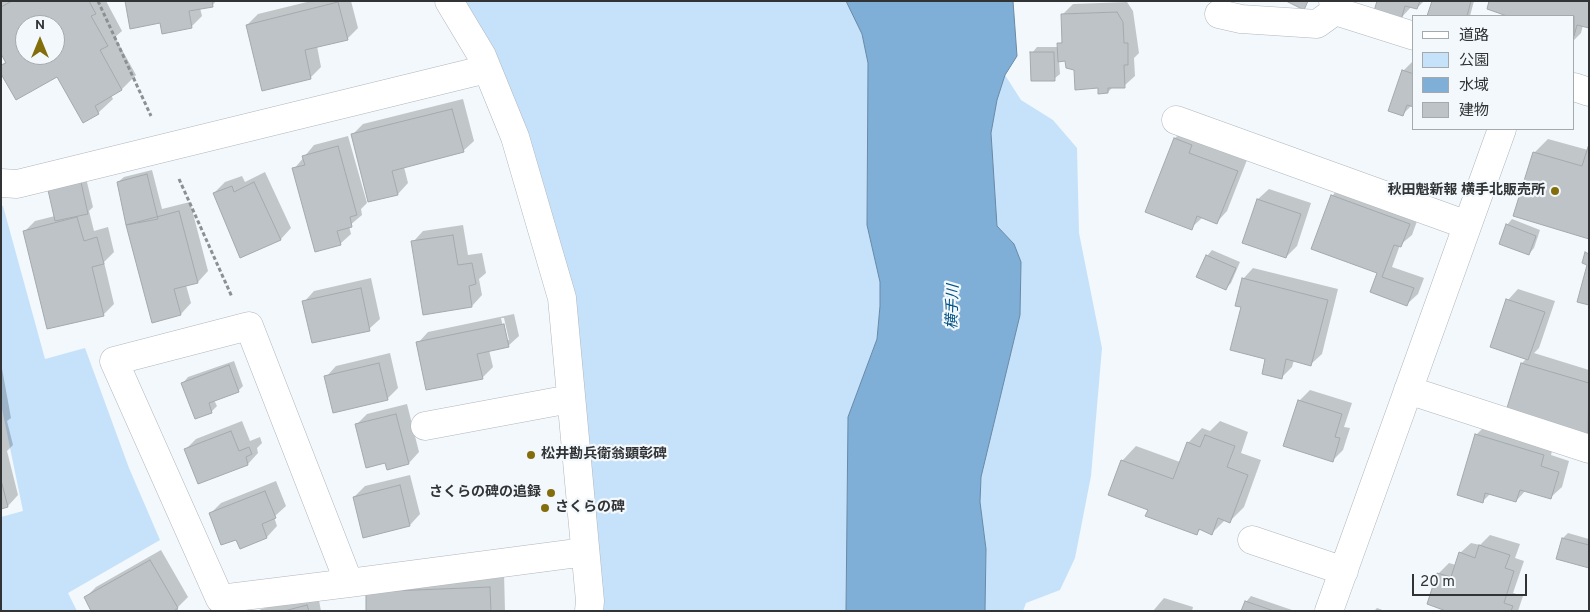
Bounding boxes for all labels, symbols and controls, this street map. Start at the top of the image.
north arrow [15,15,65,65]
legend [1412,15,1575,130]
text: N [35,17,45,34]
text: 道路 [1459,27,1489,46]
text: 公園 [1459,52,1489,71]
text: 水域 [1459,77,1489,96]
text: 建物 [1459,102,1489,121]
place label: 秋田魁新報 横手北販売所 [1388,183,1545,199]
marker: 秋田魁新報 横手北販売所 [1549,185,1561,197]
water label: 横手川 [944,284,964,330]
place label: 松井勘兵衛翁顕彰碑 [541,447,667,463]
marker: 松井勘兵衛翁顕彰碑 [525,449,537,461]
place label: さくらの碑の追録 [429,485,541,501]
marker: さくらの碑の追録 [545,487,557,499]
place label: さくらの碑 [555,500,625,516]
marker: さくらの碑 [539,502,551,514]
scale bar [1415,564,1530,596]
text: 20 m [1420,573,1455,592]

